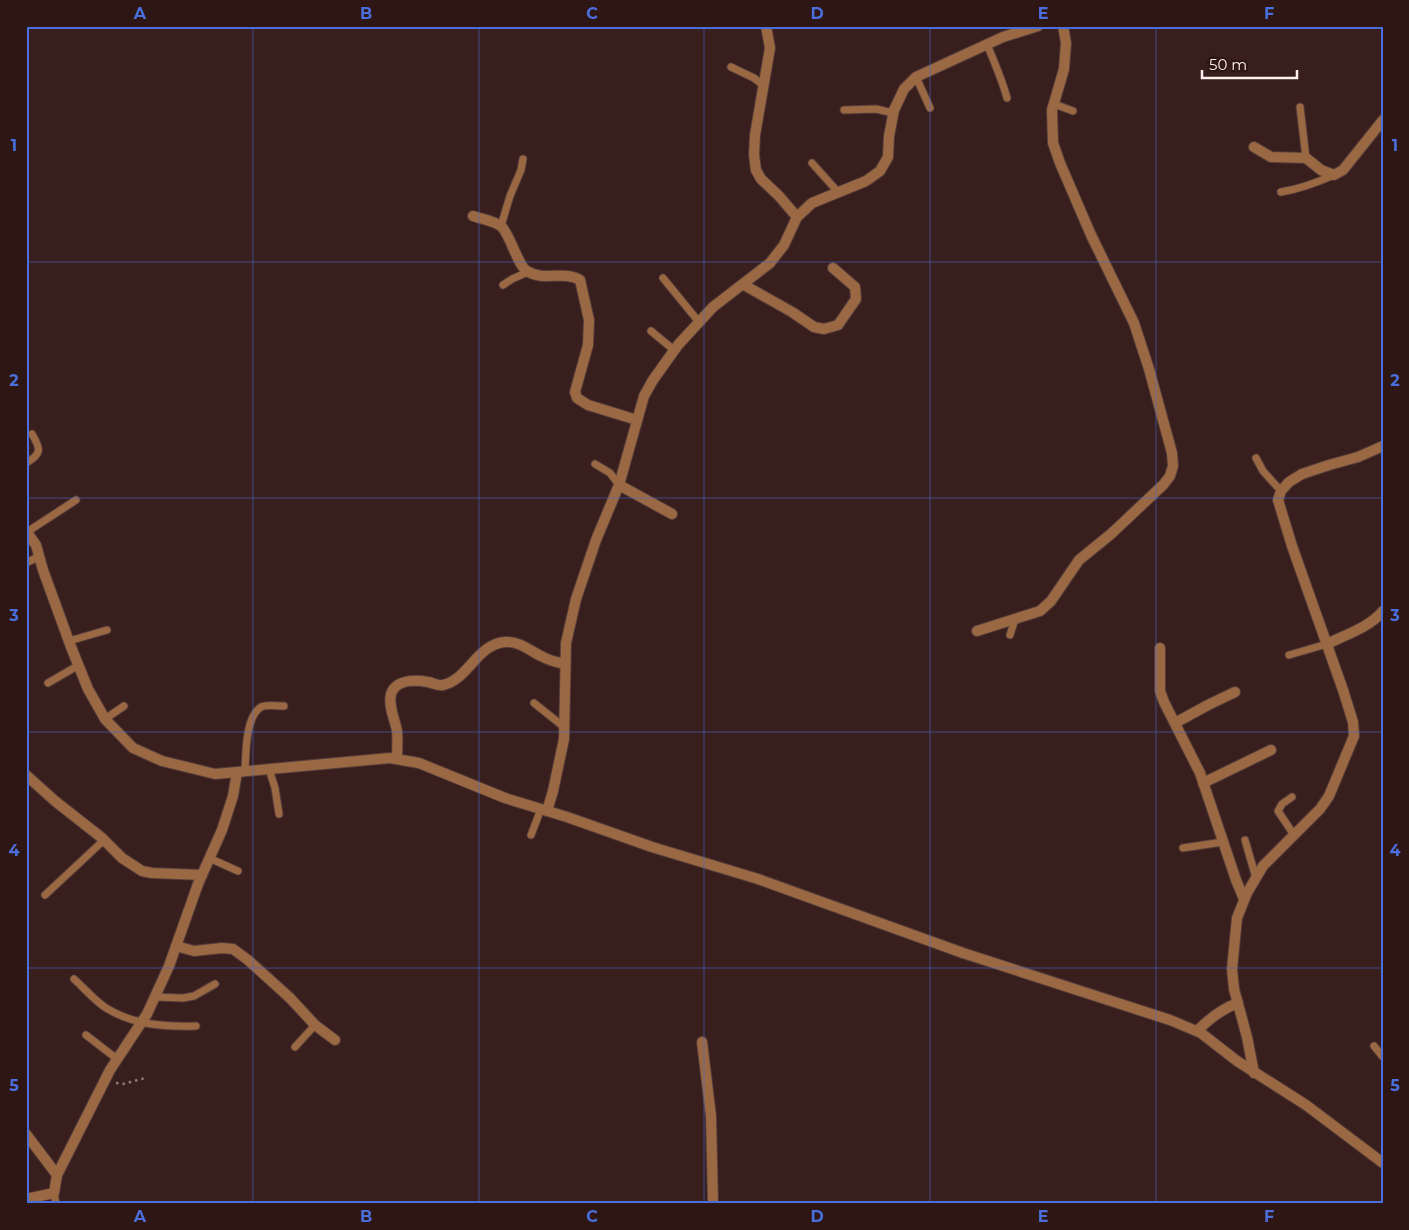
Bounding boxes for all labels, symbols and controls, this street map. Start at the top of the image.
text: A [133,4,147,23]
text: B [360,4,372,23]
text: C [586,4,598,23]
text: D [810,4,824,23]
text: E [1038,4,1048,23]
text: F [1264,4,1274,23]
scale bar [1202,48,1296,80]
text: 50 m [1209,55,1247,74]
text: 1 [11,136,17,155]
text: 1 [1392,136,1398,155]
text: 2 [9,371,19,390]
text: 2 [1390,371,1400,390]
text: 3 [8,606,19,625]
text: 3 [1389,606,1400,625]
text: 4 [8,841,20,860]
text: 4 [1389,841,1401,860]
text: 5 [9,1076,19,1095]
text: 5 [1390,1076,1400,1095]
text: A [133,1207,147,1226]
text: B [360,1207,372,1226]
text: C [586,1207,598,1226]
text: D [810,1207,824,1226]
text: E [1038,1207,1048,1226]
text: F [1264,1207,1274,1226]

